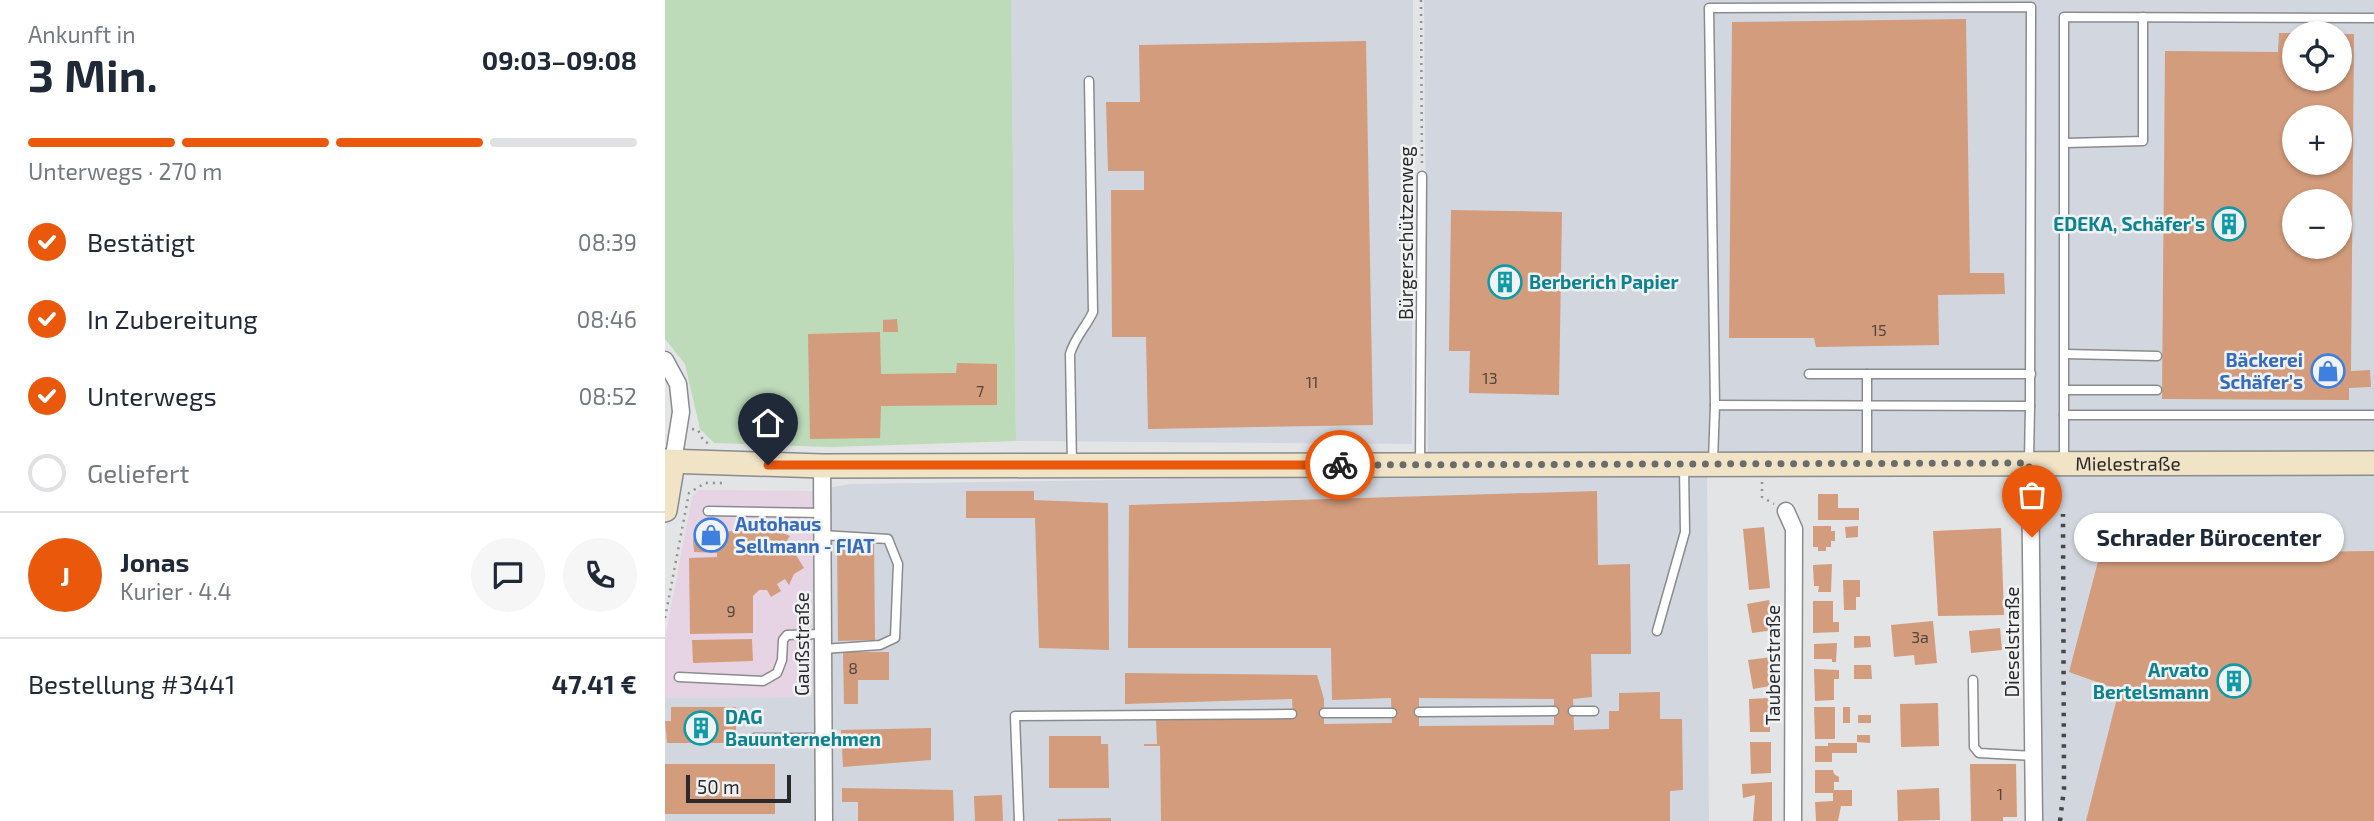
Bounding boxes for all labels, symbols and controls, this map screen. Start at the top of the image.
text: Ankunft in [28,20,136,48]
map controls [2282,21,2352,259]
button: locate [2282,21,2352,91]
text: 09:03–09:08 [482,44,637,75]
text: 3 Min. [28,46,158,101]
button: + [2282,105,2352,175]
street label: Bürgerschützenweg [1394,146,1417,320]
text: Unterwegs · 270 m [28,157,222,185]
button: − [2282,189,2352,259]
building icon: EDEKA, Schäfer's [2210,205,2248,243]
place label: EDEKA, Schäfer's [2053,212,2205,235]
icon: check [28,223,66,261]
text: Bestätigt [87,226,195,257]
text: 08:39 [578,228,637,256]
building icon: Berberich Papier [1486,263,1524,301]
place label: Berberich Papier [1529,270,1679,293]
icon: check [28,300,66,338]
text: In Zubereitung [87,303,258,334]
text: 08:46 [576,305,637,333]
house number: 15 [1872,320,1886,339]
place label: Bäckerei Schäfer's [2219,348,2303,393]
shop icon: Bäckerei Schäfer's [2309,352,2347,390]
house number: 13 [1482,368,1498,387]
house number: 11 [1306,372,1318,391]
icon: check [28,377,66,415]
text: Unterwegs [87,380,217,411]
house number: 7 [976,381,984,400]
text: 08:52 [578,382,637,410]
pin [738,393,798,465]
icon: home [749,404,787,442]
courier [1305,430,1375,500]
icon: bike [1321,446,1359,484]
street label: Mielestraße [2075,451,2181,475]
text: Geliefert [87,457,189,488]
pin [2002,465,2062,537]
icon: bag [2013,476,2051,514]
place label: Autohaus Sellmann - FIAT [735,512,875,557]
callout: Schrader Bürocenter [2074,512,2343,562]
shop icon: Autohaus Sellmann - FIAT [692,516,730,554]
text: Schrader Bürocenter [2096,523,2322,551]
button: chat [471,538,545,612]
button: phone [563,538,637,612]
text: Jonas [120,546,189,577]
text: J [60,560,70,591]
text: Kurier · 4.4 [120,577,232,605]
street label: Dieselstraße [2000,587,2023,698]
street label: Gaußstraße [790,592,813,696]
house number: 9 [726,601,736,620]
street label: Taubenstraße [1761,605,1784,725]
house number: 3a [1911,627,1929,646]
house number: 8 [848,658,858,677]
place label: Arvato Bertelsmann [2093,658,2209,703]
building icon: Arvato Bertelsmann [2215,662,2253,700]
text: Bestellung #3441 [28,668,235,699]
text: 47.41 € [551,668,637,699]
place label: DAG Bauunternehmen [725,705,881,750]
building icon: DAG Bauunternehmen [682,709,720,747]
scale bar [686,772,791,804]
text: 50 m [697,775,740,798]
house number: 1 [1997,784,2003,803]

